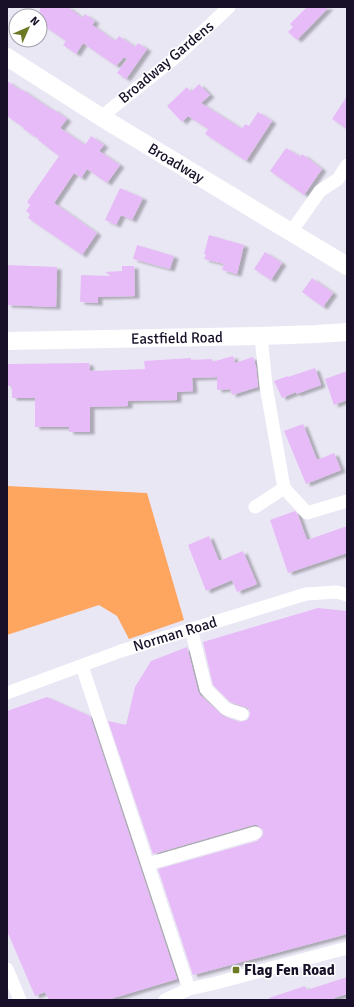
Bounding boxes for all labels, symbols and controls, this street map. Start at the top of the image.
north arrow [8,8,48,48]
text: N [27,14,42,29]
street label: Broadway Gardens [115,17,218,107]
street label: Broadway [145,139,207,187]
street label: Eastfield Road [131,328,223,348]
street label: Norman Road [131,613,219,655]
place label: Flag Fen Road [244,961,335,979]
marker: Flag Fen Road [231,965,241,975]

